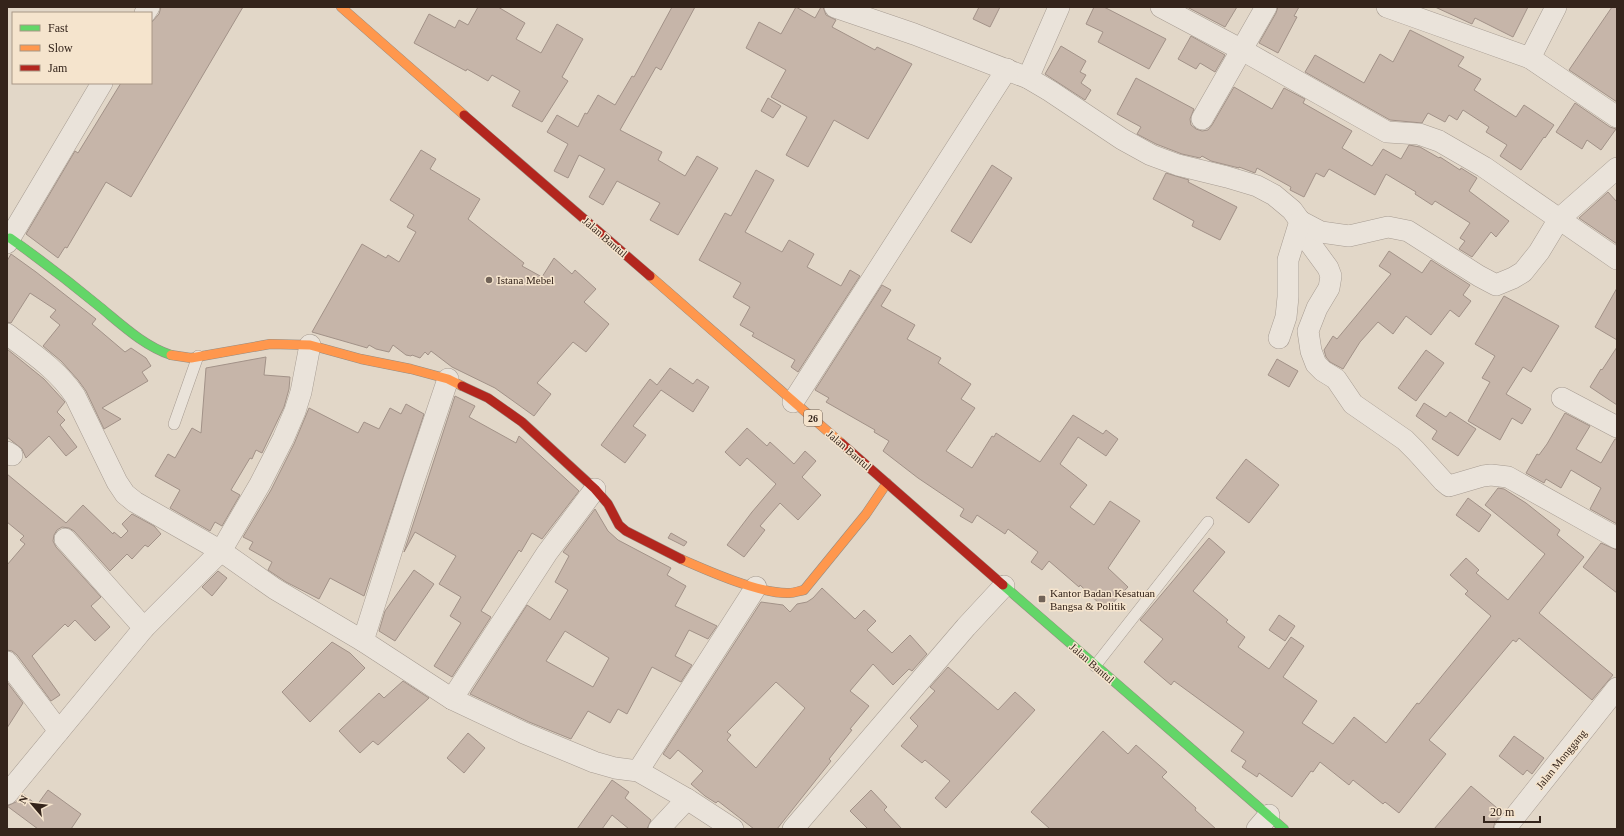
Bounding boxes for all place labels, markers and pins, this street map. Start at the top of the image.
place label: Istana Mebel [497,274,554,286]
marker: Istana Mebel [484,275,494,285]
place label: Kantor Badan Kesatuan Bangsa & Politik [1050,587,1156,612]
marker: Kantor Badan Kesatuan Bangsa & Politik [1037,594,1047,604]

